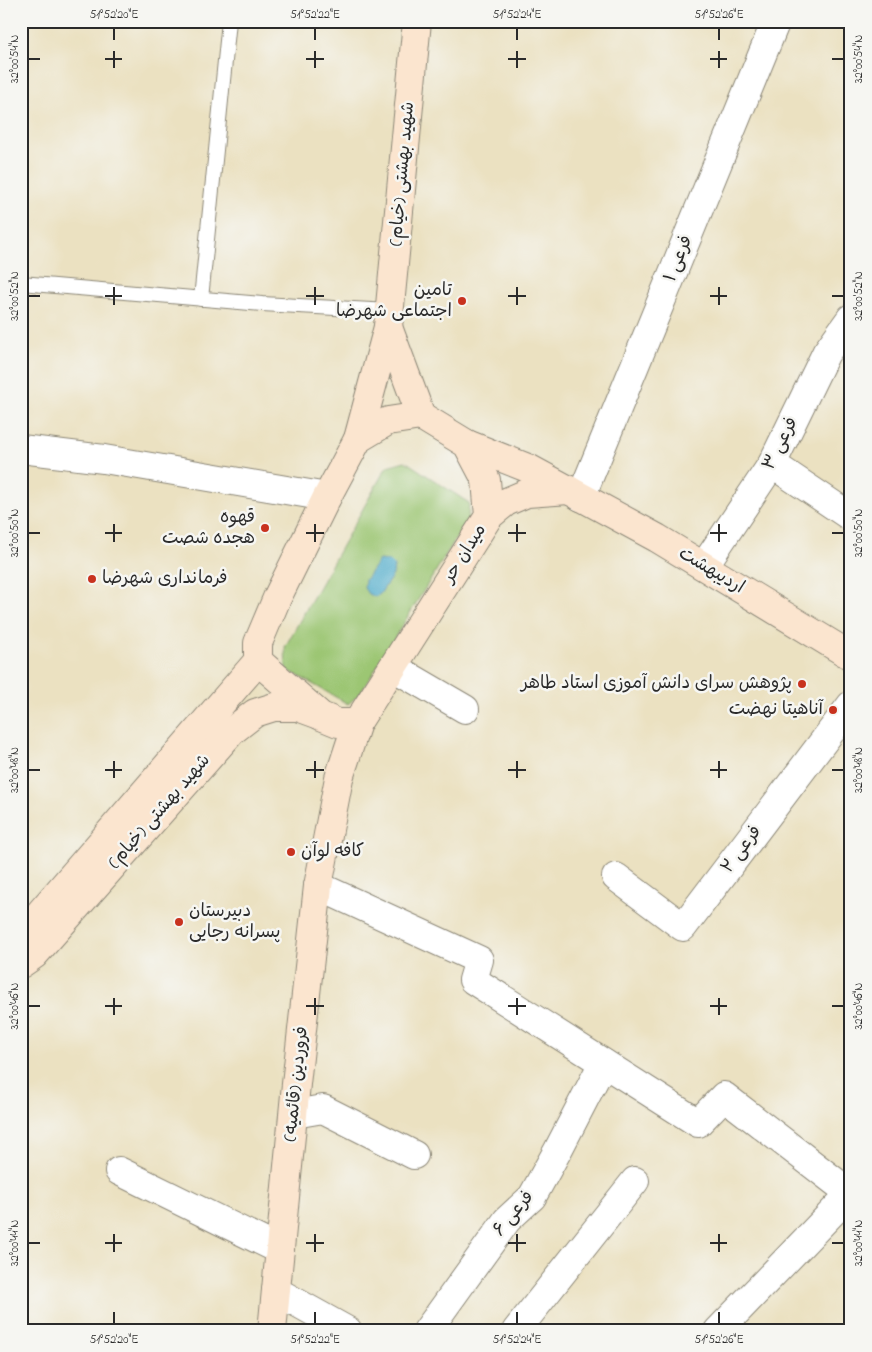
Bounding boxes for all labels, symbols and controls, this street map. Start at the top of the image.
text: 51°52'20"E [89,6,139,24]
text: 51°52'22"E [290,6,340,24]
text: 51°52'24"E [493,6,541,24]
text: 51°52'26"E [694,6,744,24]
text: 32°00'54"N [6,35,24,83]
text: 32°00'54"N [850,35,868,83]
street label: شهید بهشتی (خیام) [384,101,422,247]
street label: فرعی ۱ [658,232,700,286]
text: 32°00'52"N [6,271,24,321]
text: 32°00'52"N [850,271,868,321]
place label: تامین اجتماعی شهرضا [336,278,453,325]
marker: تامین اجتماعی شهرضا [456,295,468,307]
street label: فرعی ۳ [757,413,805,475]
place label: قهوه هجده شصت [162,505,255,552]
text: 32°00'50"N [6,509,24,557]
text: 32°00'50"N [850,509,868,557]
street label: میدان حر [436,519,493,590]
marker: قهوه هجده شصت [259,522,271,534]
street label: اردیبهشت [673,541,749,601]
place label: فرمانداری شهرضا [102,566,228,592]
marker: فرمانداری شهرضا [86,573,98,585]
place label: پژوهش سرای دانش آموزی استاد طاهر [519,671,792,697]
marker: پژوهش سرای دانش آموزی استاد طاهر [796,678,808,690]
place label: آناهیتا نهضت [729,697,825,723]
marker: آناهیتا نهضت [827,704,839,716]
text: 32°00'48"N [6,747,24,793]
text: 32°00'48"N [850,747,868,793]
street label: شهید بهشتی (خیام) [103,749,217,875]
street label: فرعی ۲ [715,821,769,879]
place label: کافه لوآن [301,839,364,865]
marker: کافه لوآن [285,846,297,858]
place label: دبیرستان پسرانه رجایی [189,899,281,946]
marker: دبیرستان پسرانه رجایی [173,916,185,928]
text: 32°00'46"N [6,983,24,1029]
text: 32°00'46"N [850,983,868,1029]
street label: فروردین (قائمیه) [278,1025,316,1143]
street label: فرعی ۶ [487,1185,541,1243]
text: 32°00'44"N [6,1220,24,1266]
text: 32°00'44"N [850,1220,868,1266]
text: 51°52'20"E [89,1331,139,1349]
text: 51°52'22"E [290,1331,340,1349]
text: 51°52'24"E [493,1331,541,1349]
text: 51°52'26"E [694,1331,744,1349]

